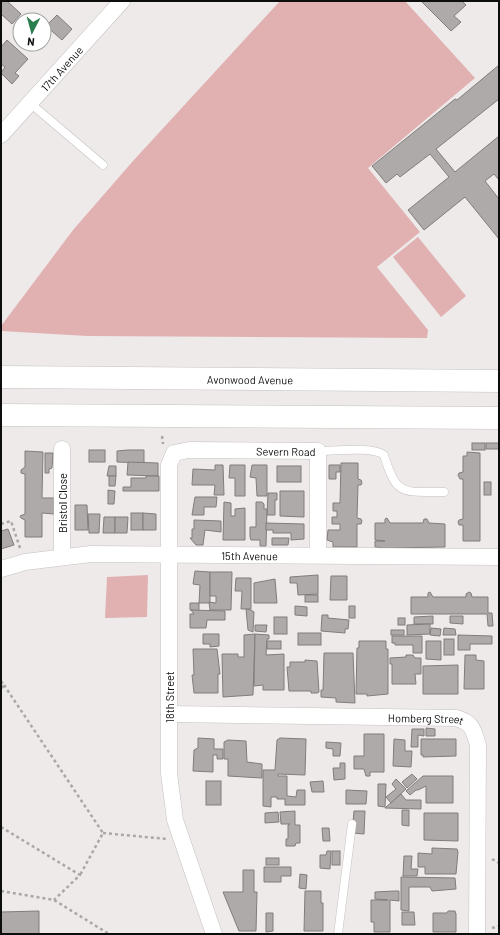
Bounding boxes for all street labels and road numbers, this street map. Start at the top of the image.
street label: 17th Avenue [38,43,85,93]
street label: Avonwood Avenue [207,372,293,386]
street label: Severn Road [256,444,316,457]
street label: Bristol Close [56,473,69,533]
street label: 15th Avenue [221,548,278,562]
street label: 18th Street [163,671,176,723]
street label: Homberg Street [388,711,466,727]

